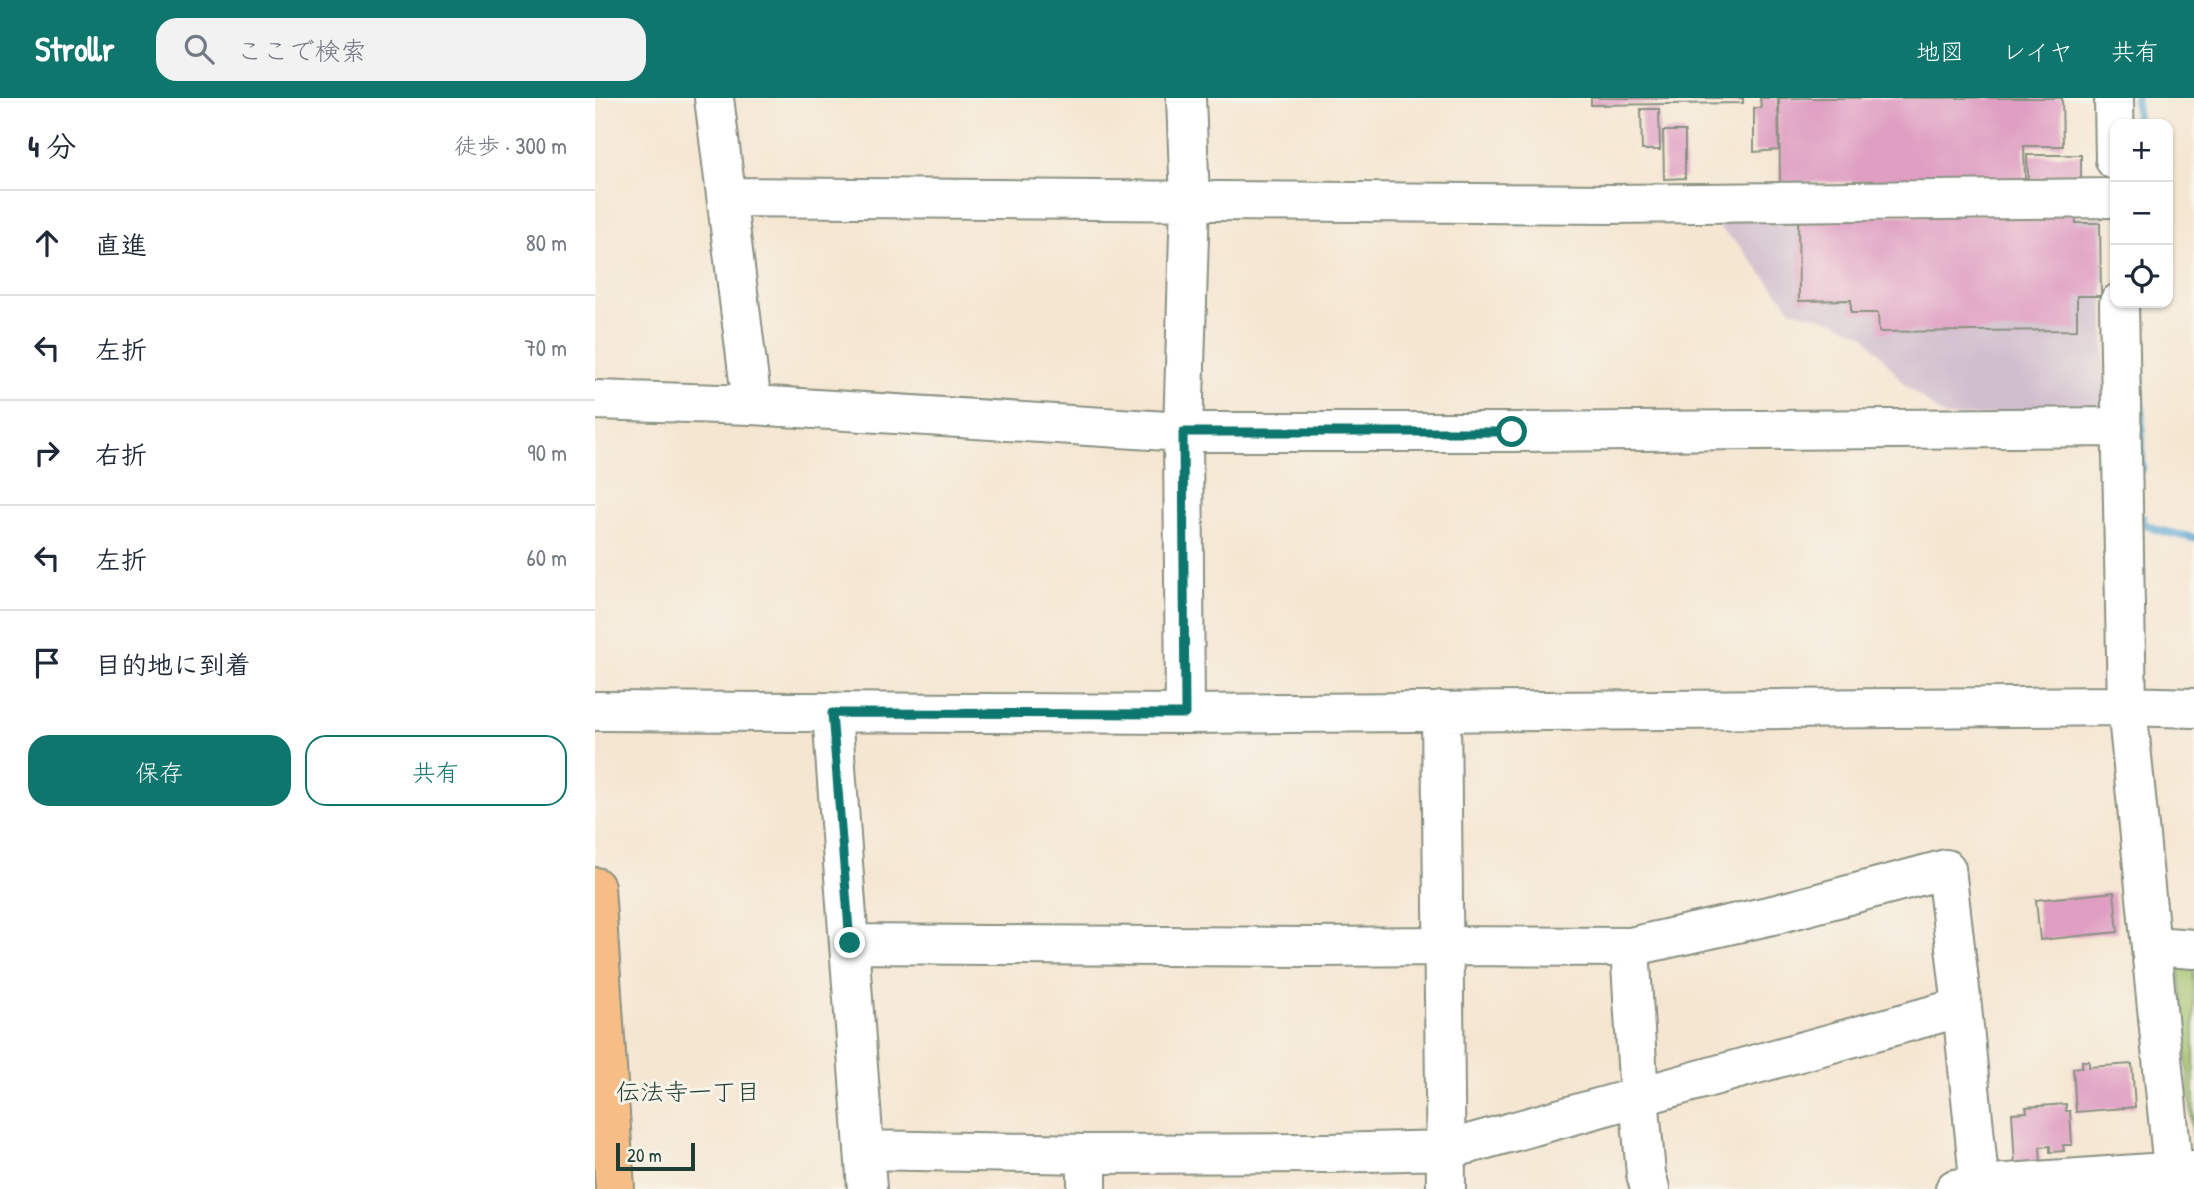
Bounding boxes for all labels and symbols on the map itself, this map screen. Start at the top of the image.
route start [1496,416,1527,447]
route end [834,927,865,958]
district label: 伝法寺一丁目 [616,1075,760,1107]
scale bar [616,1140,695,1172]

